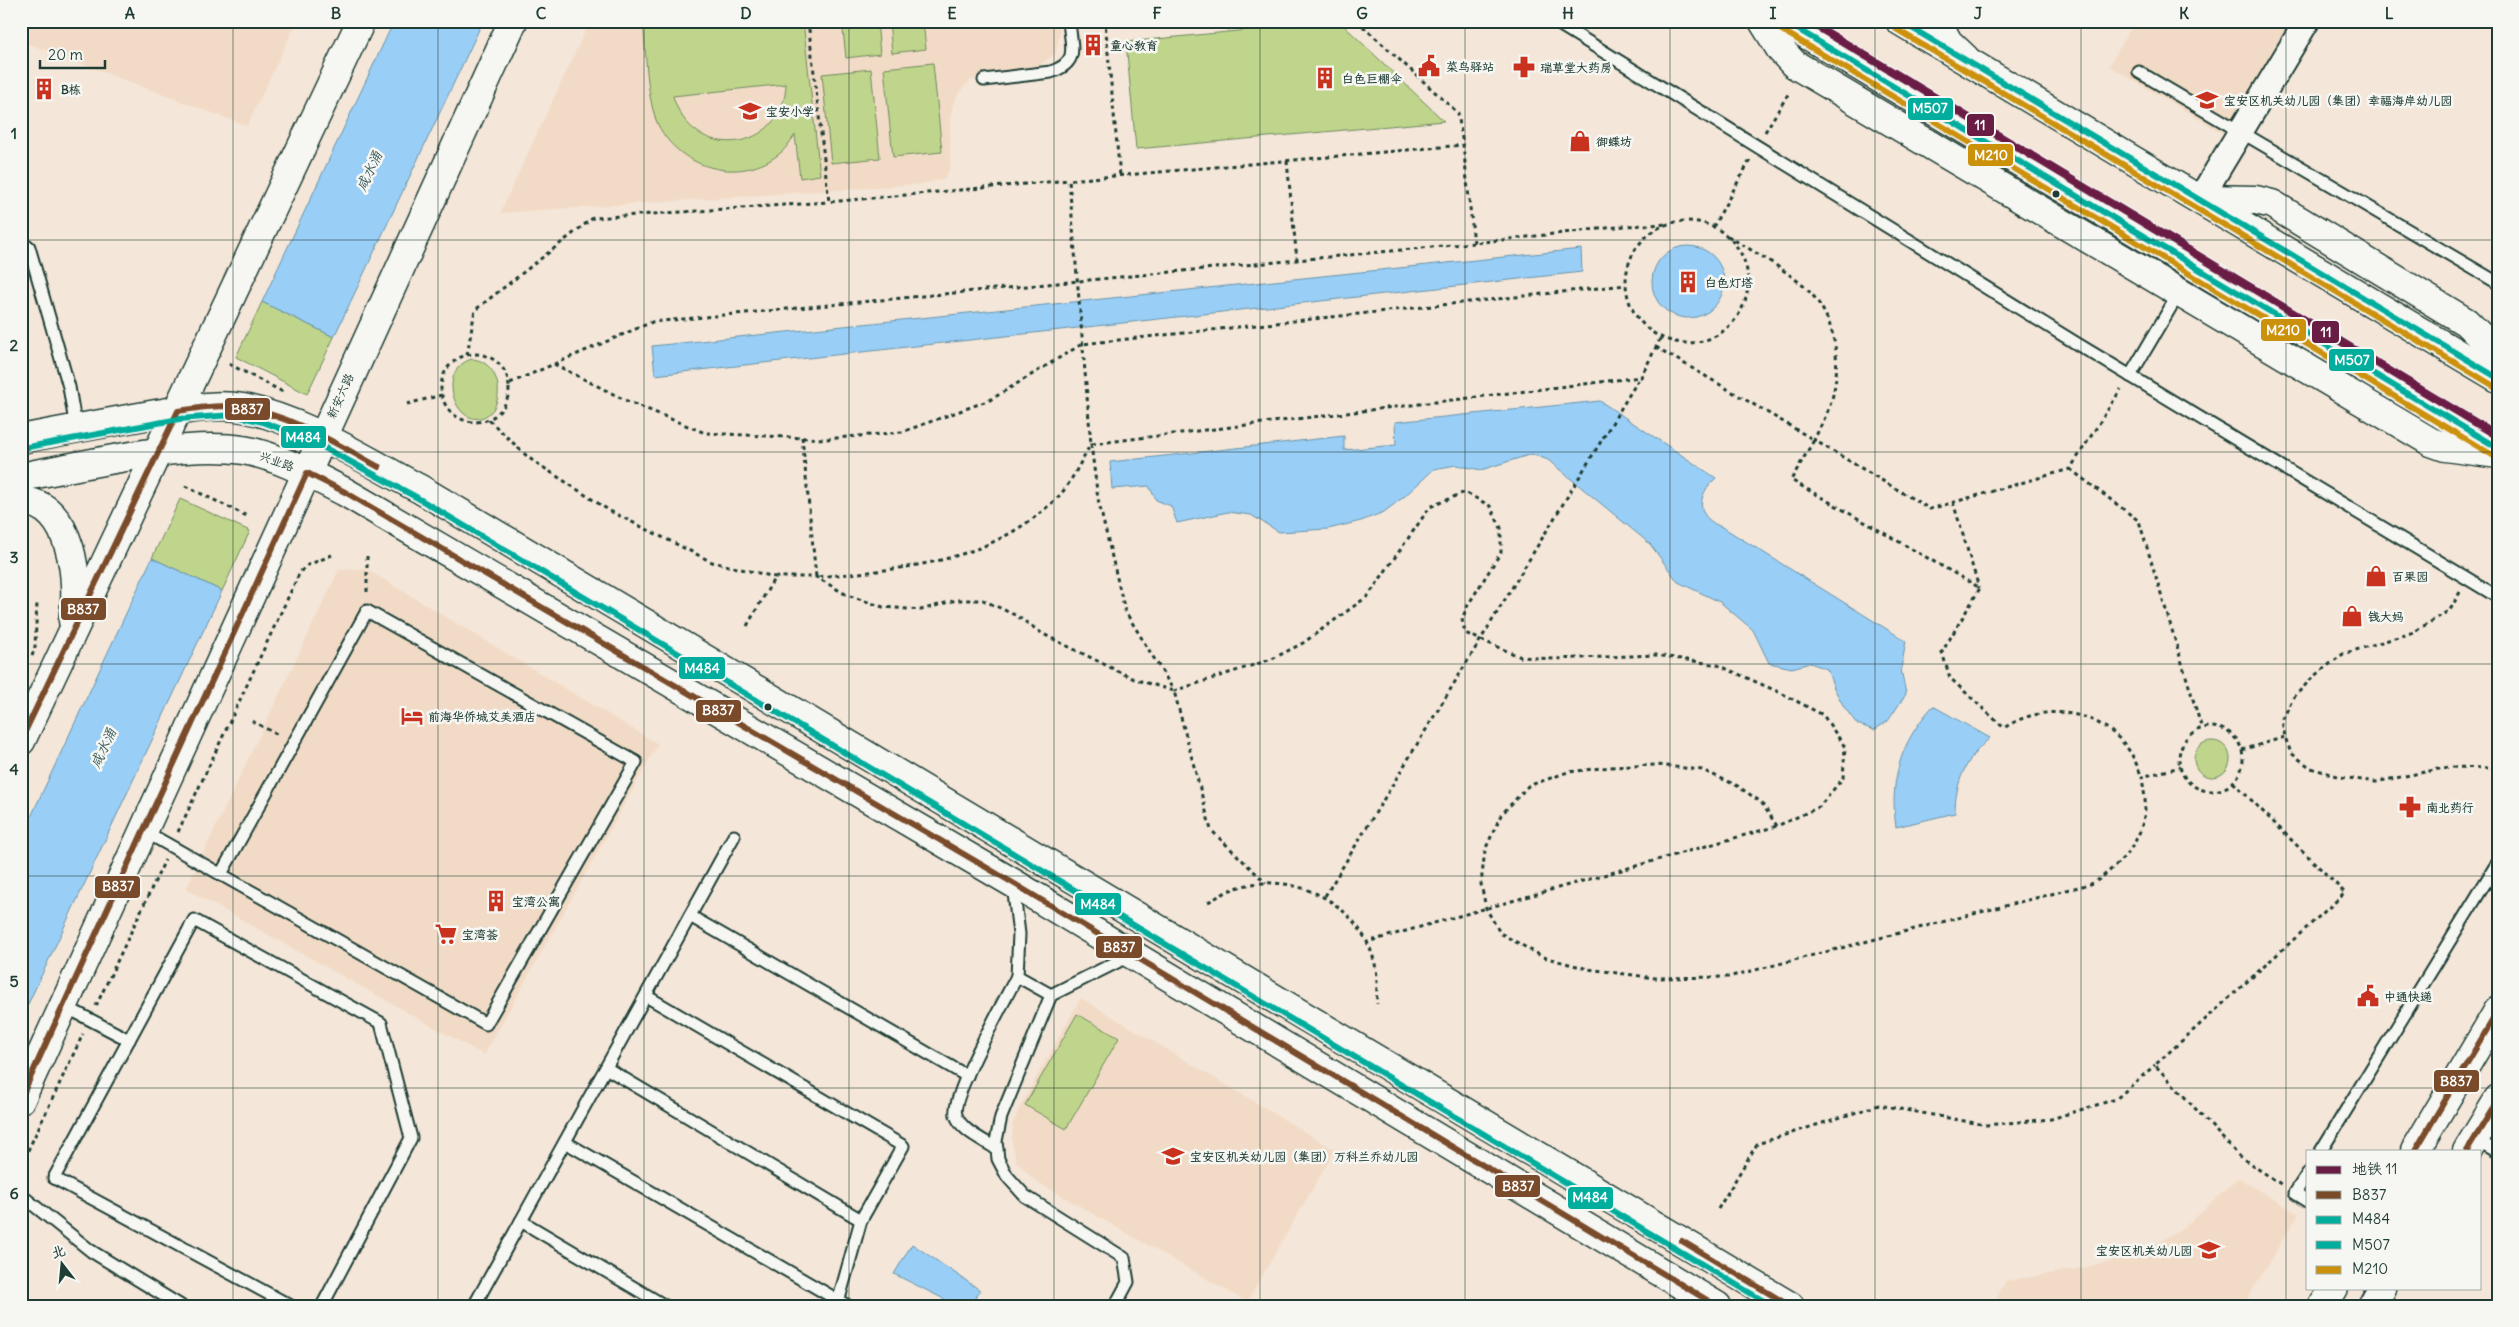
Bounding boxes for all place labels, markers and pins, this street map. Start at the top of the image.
building icon: 童心教育 [1080,32,1106,58]
place label: 童心教育 [1110,38,1158,53]
public building icon: 菜鸟驿站 [1416,53,1442,79]
pharmacy icon: 瑞草堂大药房 [1511,54,1537,80]
place label: 菜鸟驿站 [1446,59,1494,74]
place label: 瑞草堂大药房 [1540,60,1612,75]
building icon: 白色巨棚伞 [1312,65,1338,91]
place label: 白色巨棚伞 [1342,71,1402,86]
building icon: B栋 [31,76,57,102]
place label: B栋 [61,82,81,97]
school or university icon: 宝安区机关幼儿园（集团）幸福海岸幼儿园 [2194,87,2220,113]
place label: 宝安区机关幼儿园（集团）幸福海岸幼儿园 [2224,93,2452,108]
school or university icon: 宝安小学 [737,98,763,124]
place label: 宝安小学 [766,104,814,119]
shop icon: 御蝶坊 [1567,128,1593,154]
place label: 御蝶坊 [1596,134,1632,149]
unlabelled marker [2051,189,2061,199]
building icon: 白色灯塔 [1675,269,1701,295]
place label: 白色灯塔 [1705,275,1753,290]
shop icon: 百果园 [2363,563,2389,589]
place label: 百果园 [2392,569,2428,584]
shop icon: 钱大妈 [2339,603,2365,629]
place label: 钱大妈 [2368,609,2404,624]
unlabelled marker [763,702,773,712]
hotel icon: 前海华侨城艾美酒店 [399,703,425,729]
place label: 前海华侨城艾美酒店 [428,709,536,724]
pharmacy icon: 南北药行 [2397,794,2423,820]
place label: 南北药行 [2426,800,2474,815]
building icon: 宝湾公寓 [483,888,509,914]
place label: 宝湾公寓 [512,894,560,909]
supermarket icon: 宝湾荟 [433,921,459,947]
place label: 宝湾荟 [462,927,498,942]
public building icon: 中通快递 [2355,983,2381,1009]
place label: 中通快递 [2384,989,2432,1004]
school or university icon: 宝安区机关幼儿园（集团）万科兰乔幼儿园 [1160,1143,1186,1169]
place label: 宝安区机关幼儿园（集团）万科兰乔幼儿园 [1190,1149,1418,1164]
school or university icon: 宝安区机关幼儿园 [2196,1237,2222,1263]
place label: 宝安区机关幼儿园 [2096,1243,2192,1258]

